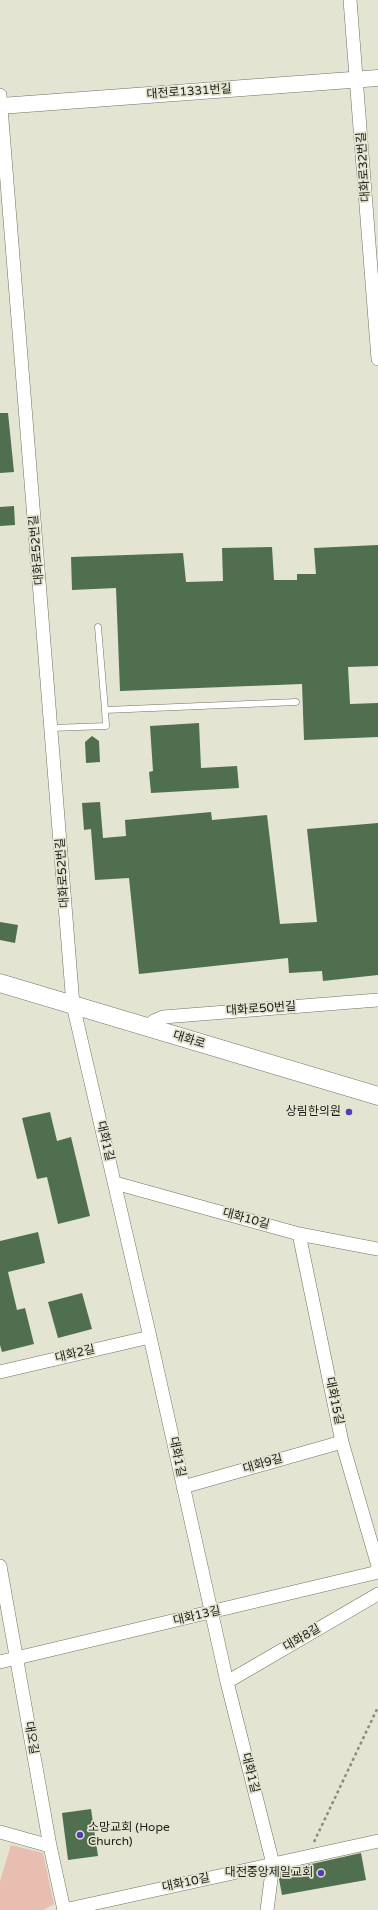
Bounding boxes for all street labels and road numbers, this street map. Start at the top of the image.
street label: 대전로1331번길 [146,82,232,102]
street label: 대화로32번길 [354,131,374,203]
street label: 대화로52번길 [27,514,47,586]
street label: 대화로52번길 [53,837,73,909]
street label: 대화로50번길 [225,999,297,1019]
street label: 대화로 [171,1028,207,1052]
street label: 대화1길 [93,1120,117,1162]
street label: 대화10길 [221,1206,271,1232]
street label: 대화2길 [54,1342,96,1366]
street label: 대화15길 [322,1376,346,1426]
street label: 대화1길 [166,1436,188,1478]
street label: 대화9길 [241,1451,285,1477]
street label: 대화13길 [172,1604,222,1628]
street label: 대화8길 [281,1622,323,1654]
street label: 대오길 [21,1720,41,1756]
street label: 대화1길 [238,1752,262,1794]
street label: 대화10길 [161,1871,211,1895]

